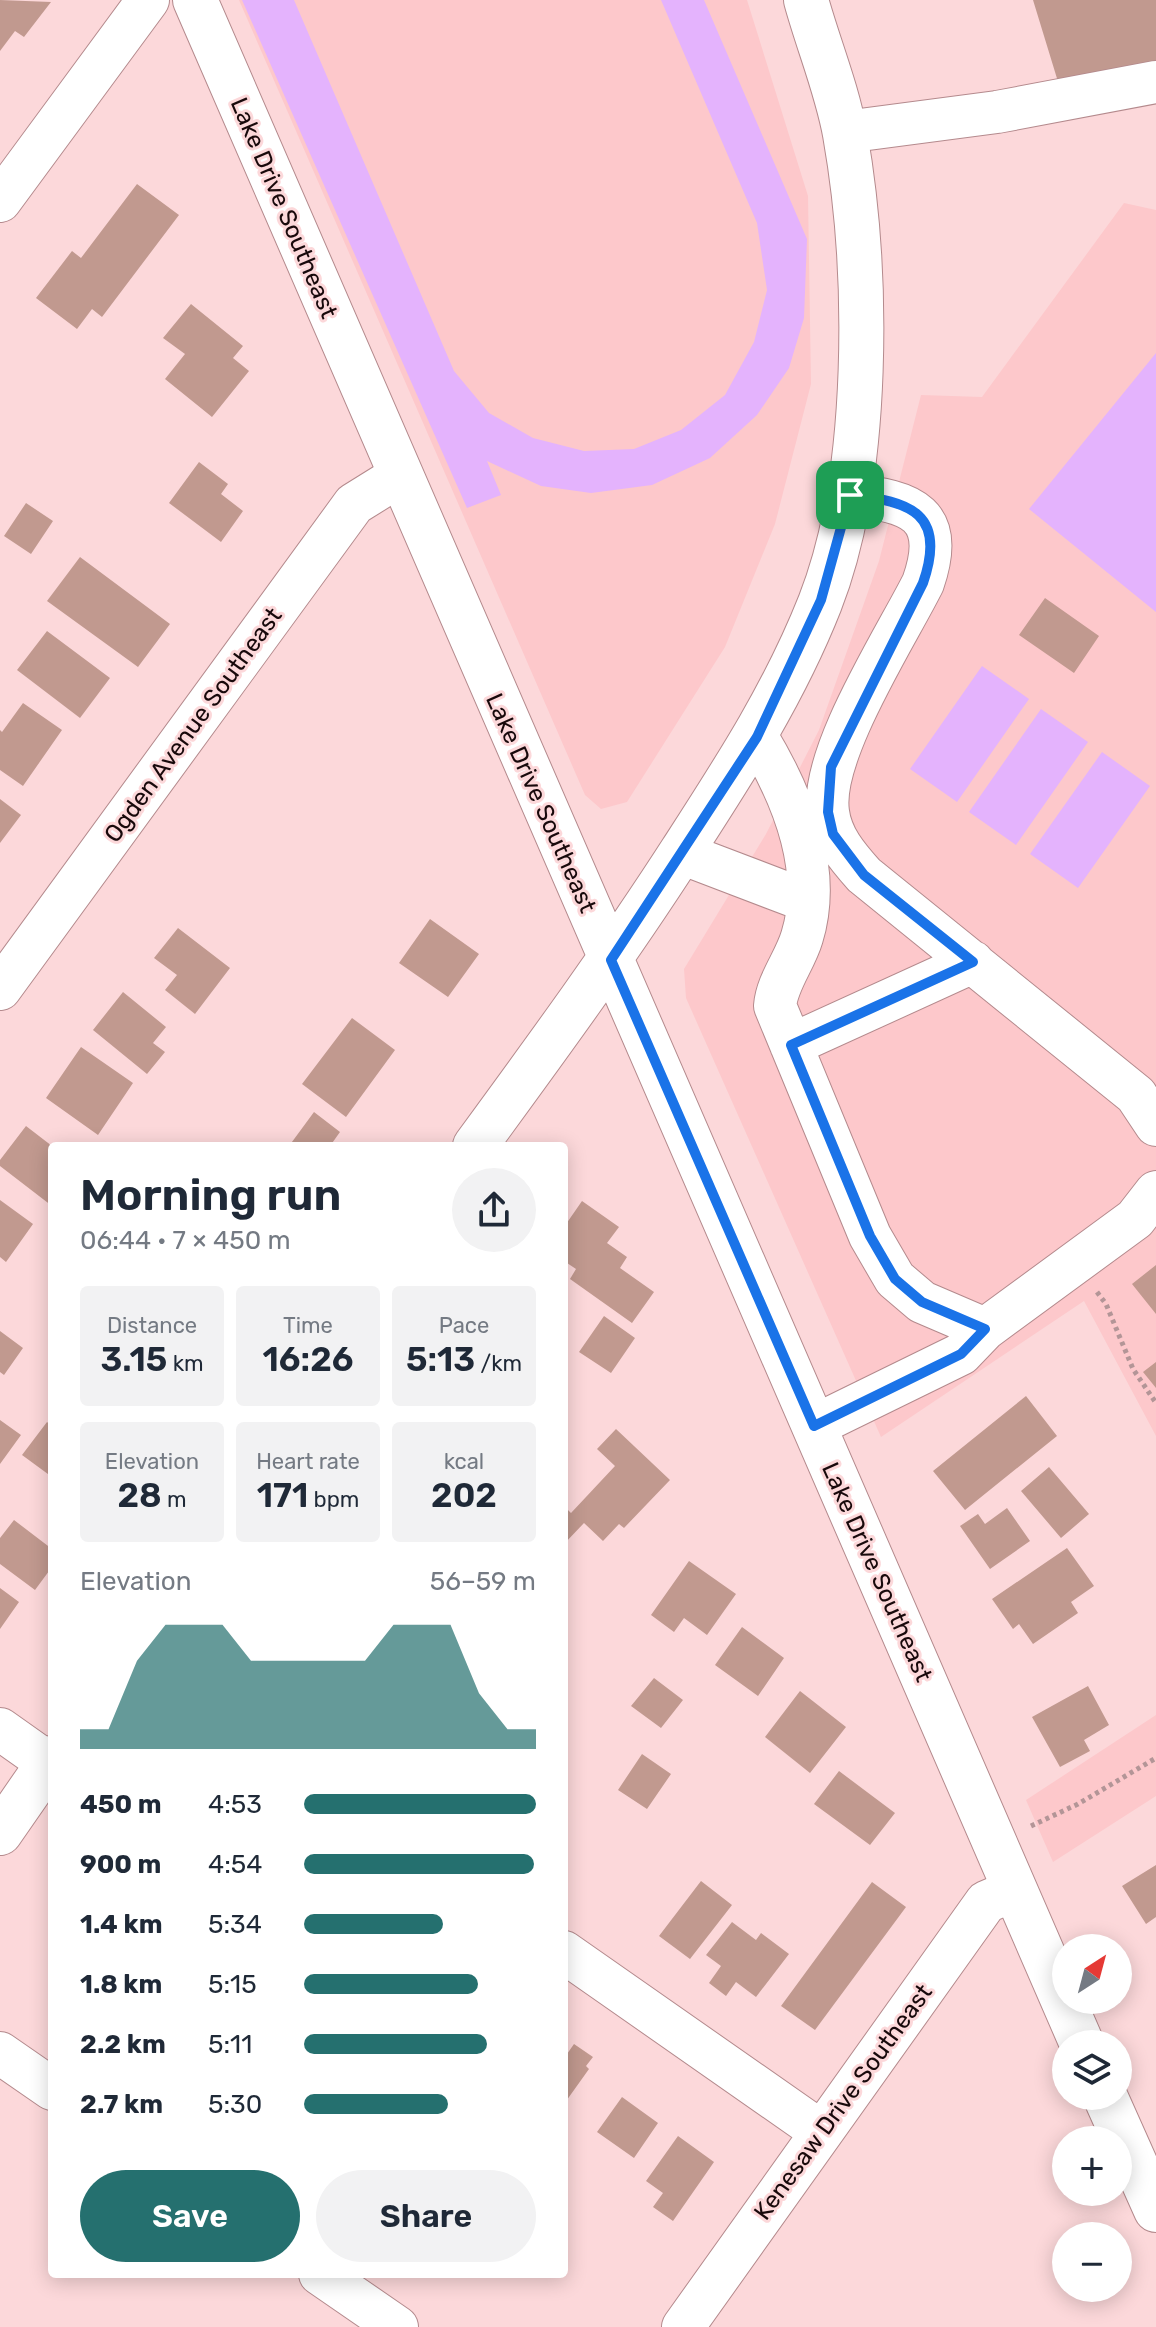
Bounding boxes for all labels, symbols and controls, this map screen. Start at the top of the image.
street label: Lake Drive Southeast [225,93,343,323]
pin [816,461,884,529]
icon: arrive [828,473,872,517]
street label: Ogden Avenue Southeast [98,602,288,848]
street label: Lake Drive Southeast [480,689,602,917]
button: share [452,1168,536,1252]
text: Morning run [80,1169,341,1221]
text: 06:44 · 7 × 450 m [80,1225,291,1256]
text: Distance [107,1312,197,1339]
text: Time [283,1312,333,1339]
text: Pace [439,1312,489,1339]
text: 3.15 [100,1339,167,1380]
text: 16:26 [263,1339,353,1380]
text: 5:13 [406,1339,475,1380]
text: km [167,1350,204,1377]
text: /km [475,1350,522,1377]
text: Elevation [105,1448,199,1475]
text: Heart rate [256,1448,360,1475]
text: kcal [444,1448,484,1475]
street label: Lake Drive Southeast [816,1458,938,1686]
text: 28 [117,1475,162,1516]
text: 171 [257,1475,308,1516]
text: 202 [431,1475,497,1516]
text: m [162,1486,187,1513]
text: bpm [308,1486,359,1513]
text: Elevation [80,1566,191,1597]
text: 56–59 m [430,1566,536,1597]
text: 450 m [80,1789,162,1820]
text: 4:53 [208,1789,262,1820]
text: 900 m [80,1849,161,1880]
text: 4:54 [208,1849,262,1880]
text: 1.4 km [80,1909,162,1940]
text: 5:34 [208,1909,262,1940]
north arrow [1052,1934,1132,2014]
map controls [1052,1934,1132,2302]
text: 1.8 km [80,1969,162,2000]
text: 5:15 [208,1969,257,2000]
street label: Kenesaw Drive Southeast [748,1979,938,2225]
text: 2.2 km [80,2029,166,2060]
text: 5:11 [208,2029,252,2060]
button: layers [1052,2030,1132,2110]
text: 2.7 km [80,2089,163,2120]
text: 5:30 [208,2089,262,2120]
button: + [1052,2126,1132,2206]
button: Save [80,2170,300,2262]
button: Share [316,2170,536,2262]
button: − [1052,2222,1132,2302]

